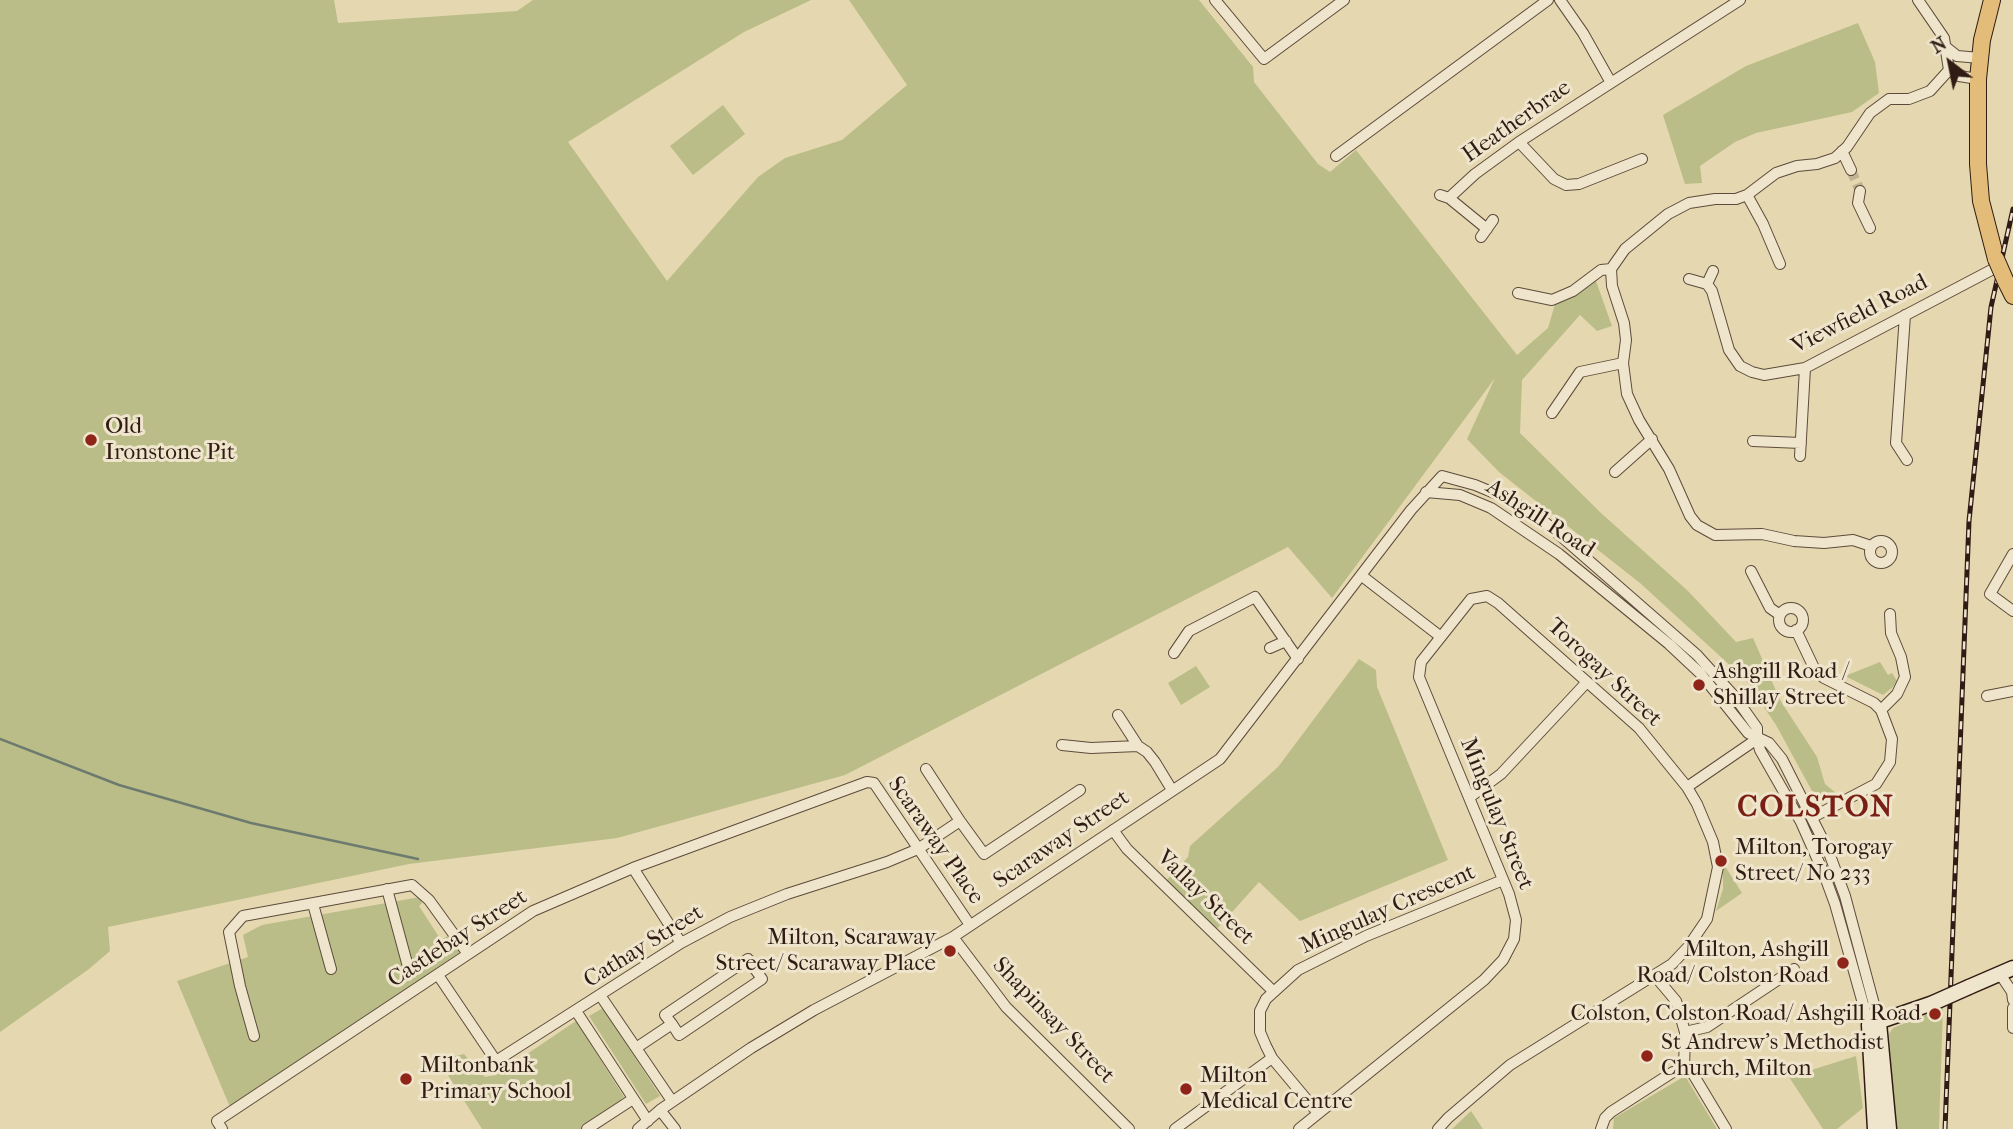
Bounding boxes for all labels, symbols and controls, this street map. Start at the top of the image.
north arrow [1915,28,1985,98]
text: N [1927,32,1951,58]
street label: Heatherbrae [1458,75,1576,169]
street label: Viewfield Road [1787,269,1933,361]
place label: Old Ironstone Pit [105,413,235,467]
marker: Old Ironstone Pit [83,432,99,448]
street label: Ashgill Road [1480,474,1600,564]
street label: Torogay Street [1541,613,1667,733]
place label: Ashgill Road / Shillay Street [1713,658,1848,712]
marker: Ashgill Road / Shillay Street [1691,677,1707,693]
street label: Mingulay Street [1453,734,1539,894]
street label: Scaraway Place [881,772,989,910]
street label: Scaraway Street [989,784,1135,896]
district label: COLSTON [1738,791,1894,827]
place label: Milton, Torogay Street/ No 233 [1735,834,1893,888]
street label: Vallay Street [1150,845,1260,951]
marker: Milton, Torogay Street/ No 233 [1713,853,1729,869]
street label: Mingulay Crescent [1296,859,1480,961]
street label: Castlebay Street [383,884,533,994]
street label: Cathay Street [579,899,709,995]
place label: Milton, Scaraway Street/ Scaraway Place [715,924,936,978]
place label: Milton, Ashgill Road/ Colston Road [1636,936,1829,990]
marker: Milton, Scaraway Street/ Scaraway Place [942,943,958,959]
street label: Shapinsay Street [986,952,1120,1090]
marker: Milton, Ashgill Road/ Colston Road [1835,955,1851,971]
place label: Colston, Colston Road/ Ashgill Road [1571,1000,1921,1028]
marker: Colston, Colston Road/ Ashgill Road [1927,1006,1943,1022]
place label: St Andrew's Methodist Church, Milton [1661,1029,1884,1083]
marker: St Andrew's Methodist Church, Milton [1639,1048,1655,1064]
place label: Miltonbank Primary School [420,1052,571,1106]
place label: Milton Medical Centre [1200,1062,1353,1116]
marker: Miltonbank Primary School [398,1071,414,1087]
marker: Milton Medical Centre [1178,1081,1194,1097]

